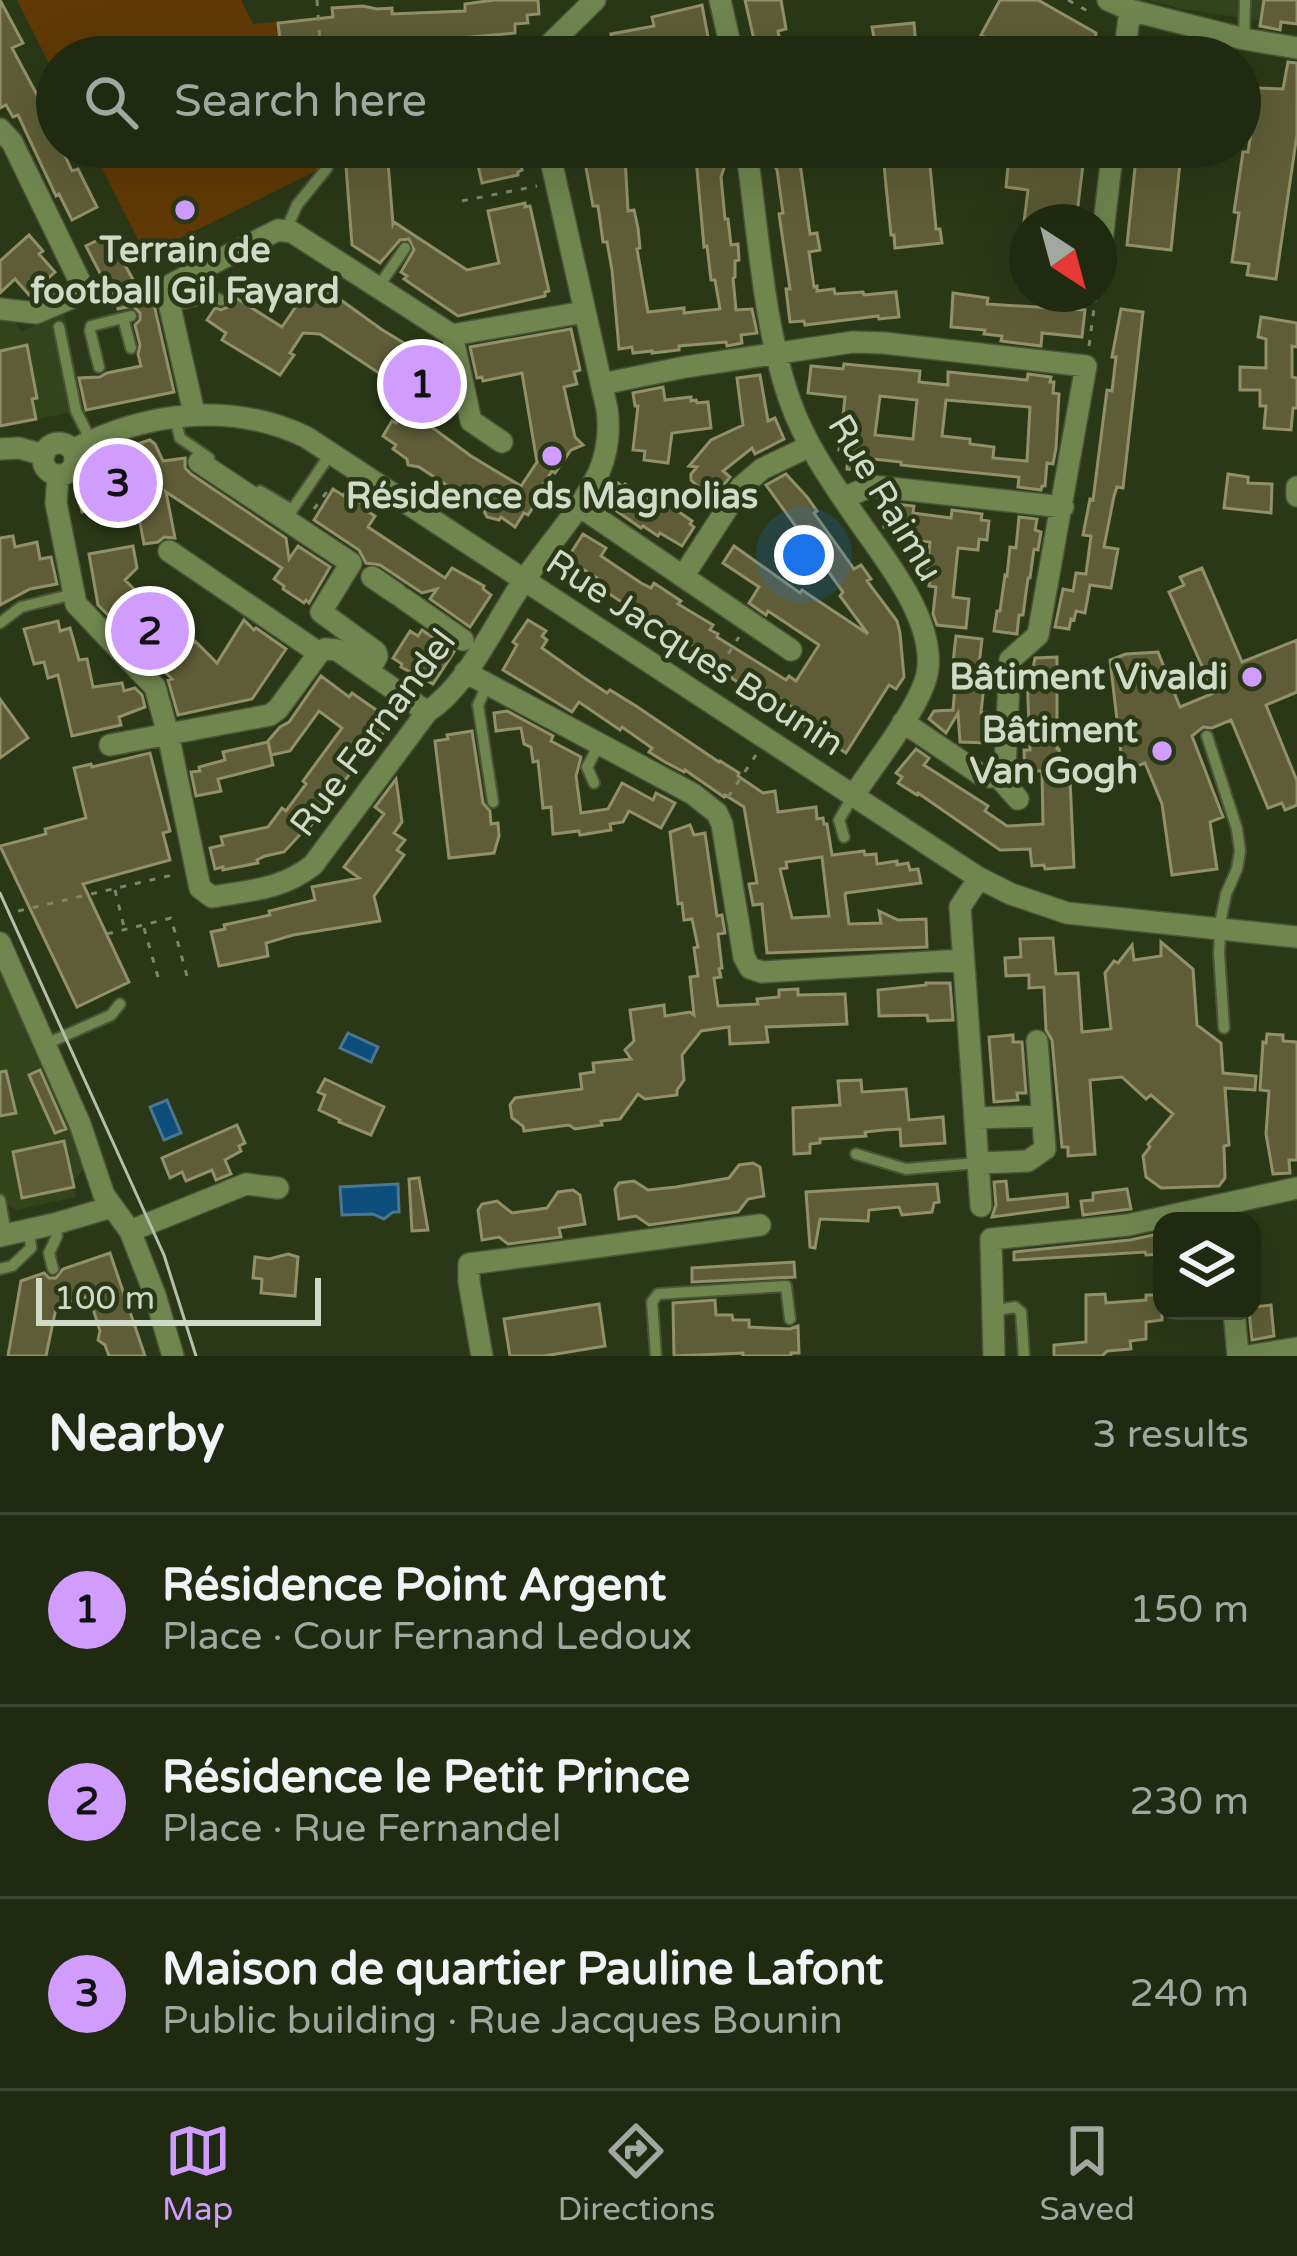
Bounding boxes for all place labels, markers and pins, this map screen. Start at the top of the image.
marker: Terrain de football Gil Fayard [172,197,198,223]
place label: Terrain de football Gil Fayard [30,229,340,313]
pin: 1 [383,339,461,429]
pin: 3 [79,438,157,528]
marker: Résidence ds Magnolias [539,443,565,469]
place label: Résidence ds Magnolias [346,475,758,518]
pin: 2 [111,586,189,676]
place label: Bâtiment Vivaldi [949,656,1228,699]
marker: Bâtiment Vivaldi [1239,664,1265,690]
place label: Bâtiment Van Gogh [970,709,1138,793]
marker: Bâtiment Van Gogh [1149,738,1175,764]

